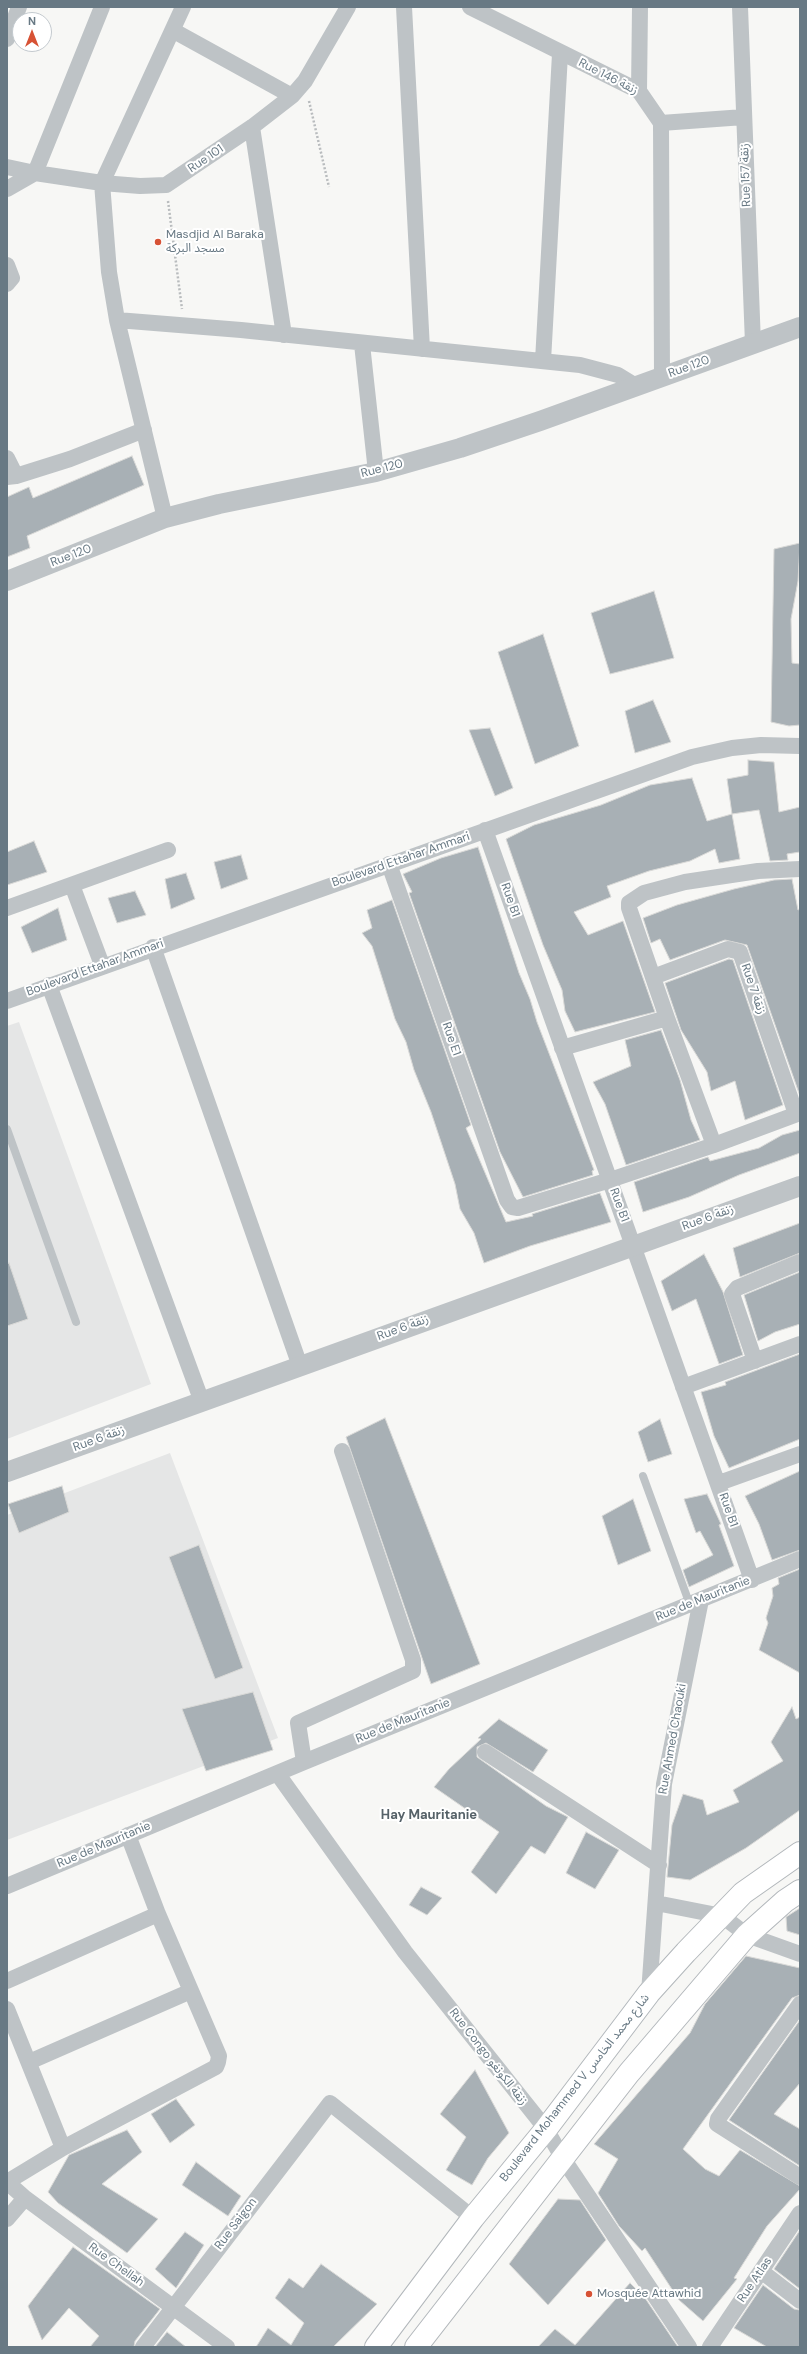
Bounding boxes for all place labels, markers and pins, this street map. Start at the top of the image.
place label: Masdjid Al Baraka مسجد البركة [166,228,264,256]
marker: Masdjid Al Baraka مسجد البركة [153,237,163,247]
place label: Mosquée Attawhid [597,2287,701,2301]
marker: Mosquée Attawhid [584,2289,594,2299]

